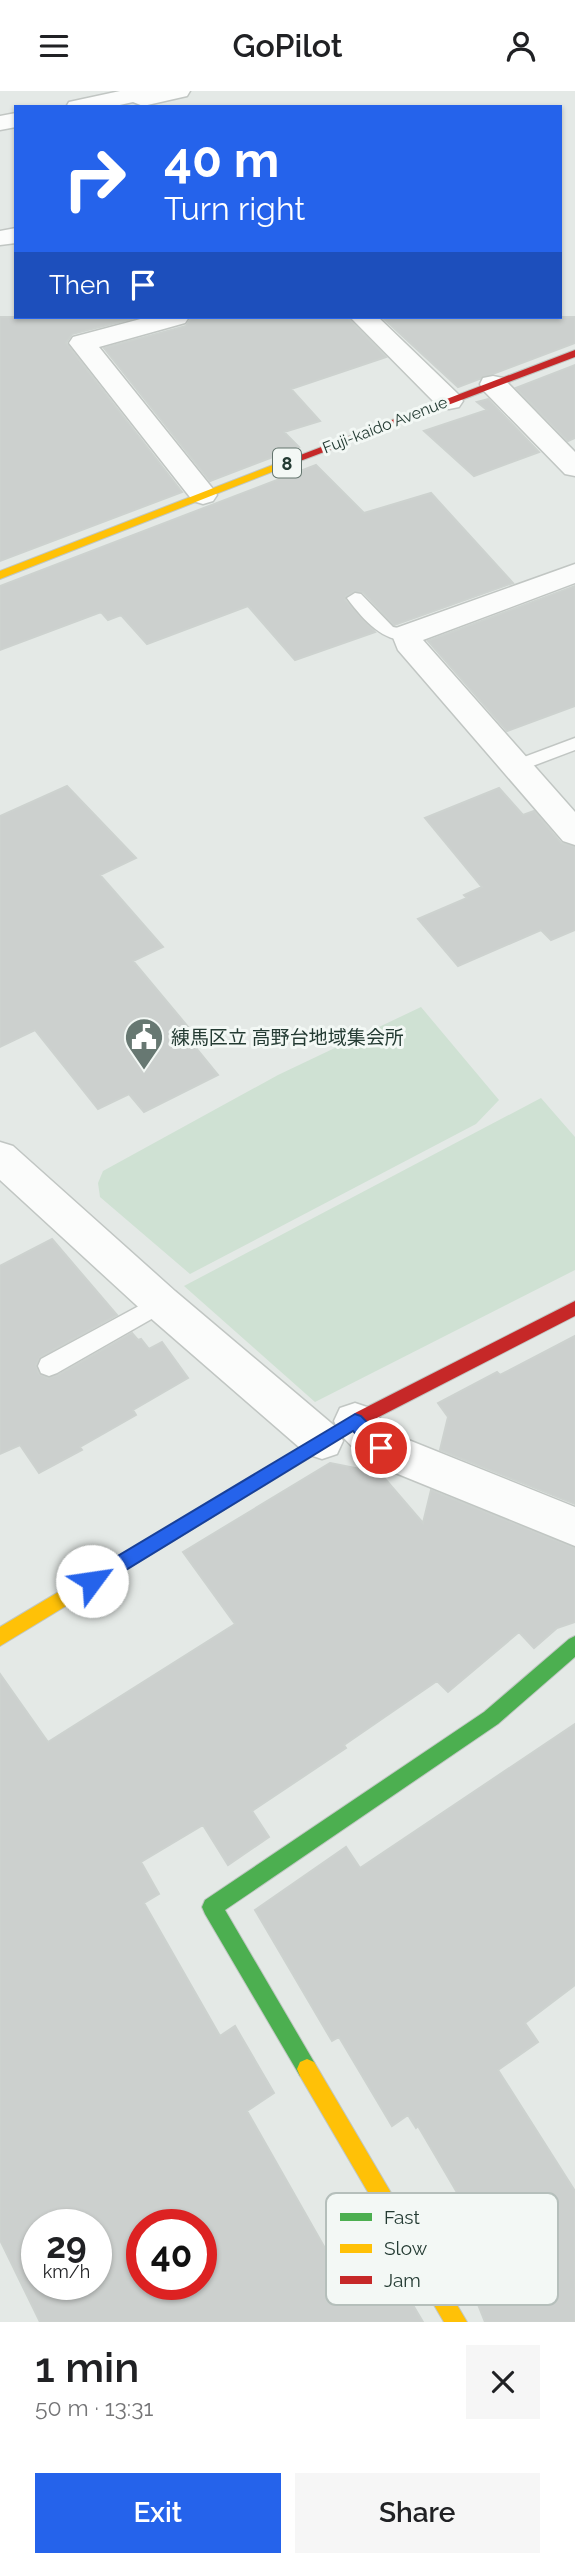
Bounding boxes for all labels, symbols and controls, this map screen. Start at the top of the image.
icon: menu [35,27,73,65]
text: GoPilot [232,27,343,64]
icon: person [502,27,540,65]
text: 40 m [164,131,279,188]
icon: right [49,133,140,224]
text: Turn right [164,190,305,227]
icon: arrive [124,266,162,304]
text: Then [49,270,110,300]
street label: Fuji-kaido Avenue [320,392,450,458]
road number: 8 [273,449,301,477]
public building icon: 練馬区立 高野台地域集会所 [123,1016,165,1071]
place label: 練馬区立 高野台地域集会所 [171,1026,404,1048]
pin [351,1418,411,1478]
icon: arrive [362,1429,400,1467]
position arrow [55,1544,129,1618]
legend [326,2193,558,2305]
text: Fast [384,2206,420,2228]
speed limit sign: 40 [126,2209,217,2300]
text: 29 [46,2225,87,2266]
text: Slow [384,2237,428,2259]
text: km/h [43,2261,90,2282]
text: Jam [384,2269,421,2291]
text: 1 min [35,2343,139,2392]
button: close [466,2345,540,2419]
text: 50 m · 13:31 [35,2394,153,2421]
button: Exit [35,2473,281,2553]
button: Share [295,2473,540,2553]

